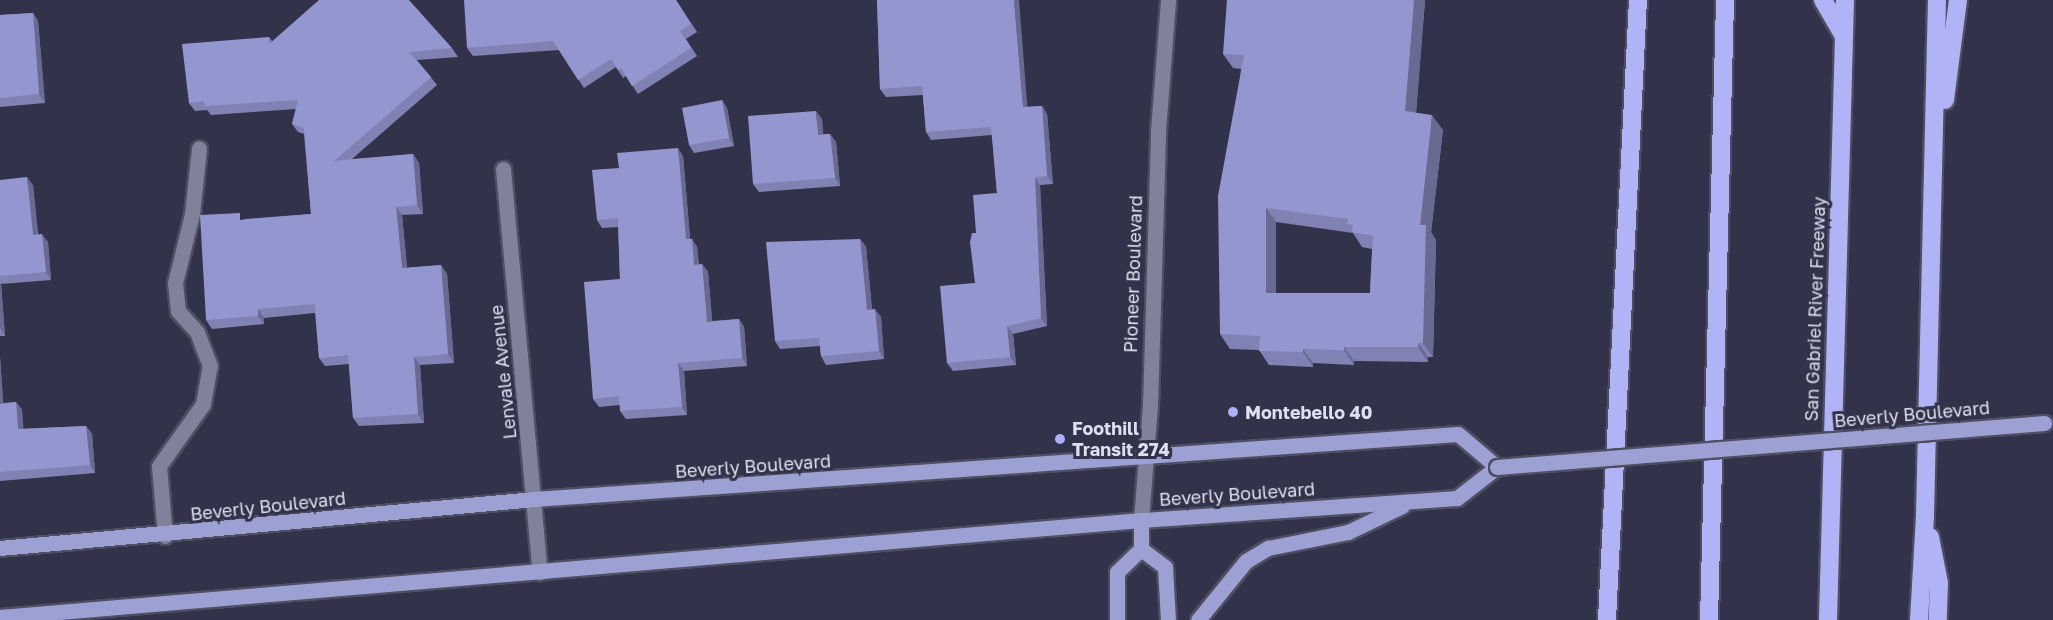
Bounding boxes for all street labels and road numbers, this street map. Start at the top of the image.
street label: Pioneer Boulevard [1119,195,1147,353]
street label: San Gabriel River Freeway [1800,196,1830,422]
street label: Lenvale Avenue [485,304,521,440]
street label: Beverly Boulevard [1833,396,1991,432]
street label: Beverly Boulevard [674,450,832,482]
street label: Beverly Boulevard [1158,478,1316,510]
street label: Beverly Boulevard [189,487,347,525]

